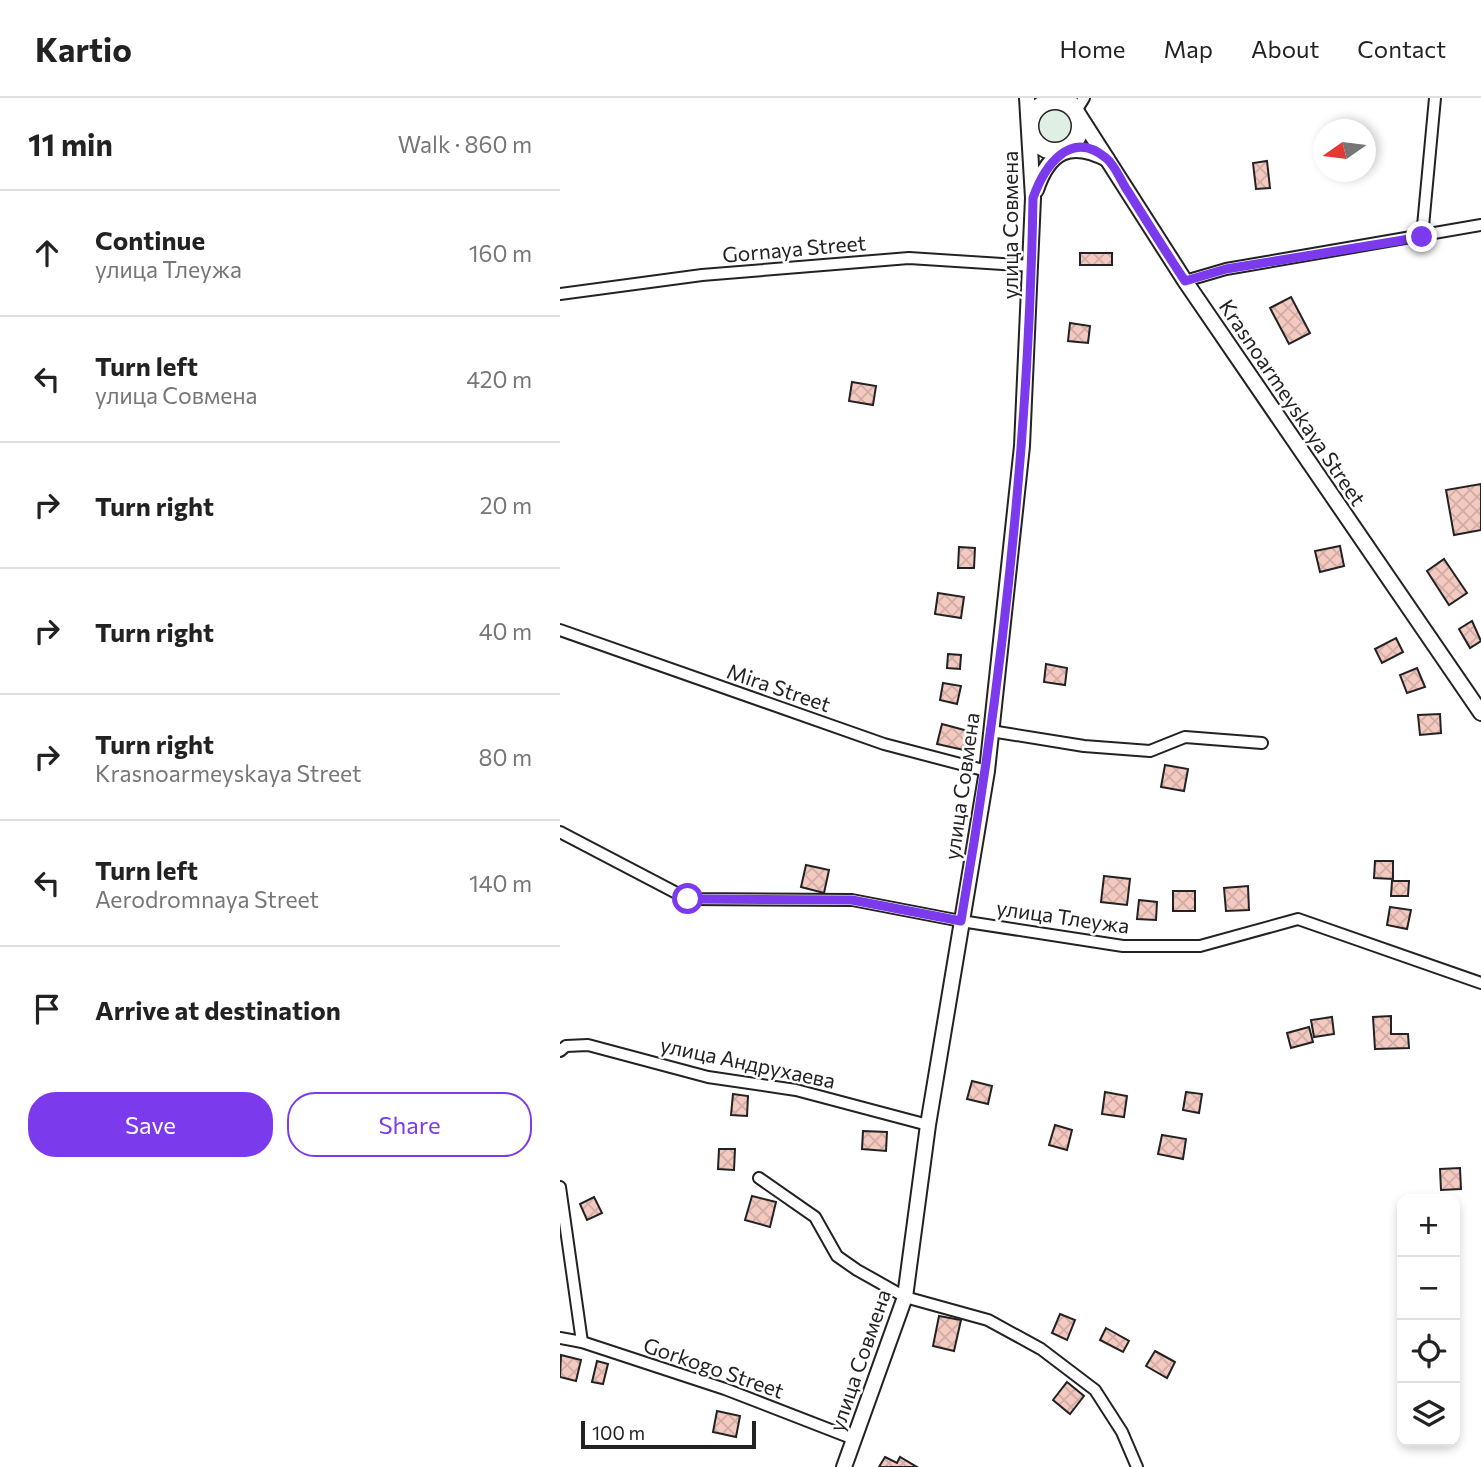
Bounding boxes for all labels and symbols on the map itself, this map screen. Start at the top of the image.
north arrow [1313,119,1376,182]
street label: улица Совмена [997,151,1022,299]
route end [1406,221,1437,252]
street label: Gornaya Street [721,229,867,267]
street label: Krasnoarmeyskaya Street [1215,294,1371,510]
street label: Mira Street [724,658,834,716]
street label: улица Совмена [938,711,984,861]
route start [672,883,703,914]
street label: улица Тлеужа [995,894,1131,938]
street label: улица Андрухаева [658,1031,838,1093]
street label: улица Совмена [823,1286,895,1434]
street label: Gorkogo Street [640,1331,788,1403]
scale bar [581,1418,756,1450]

